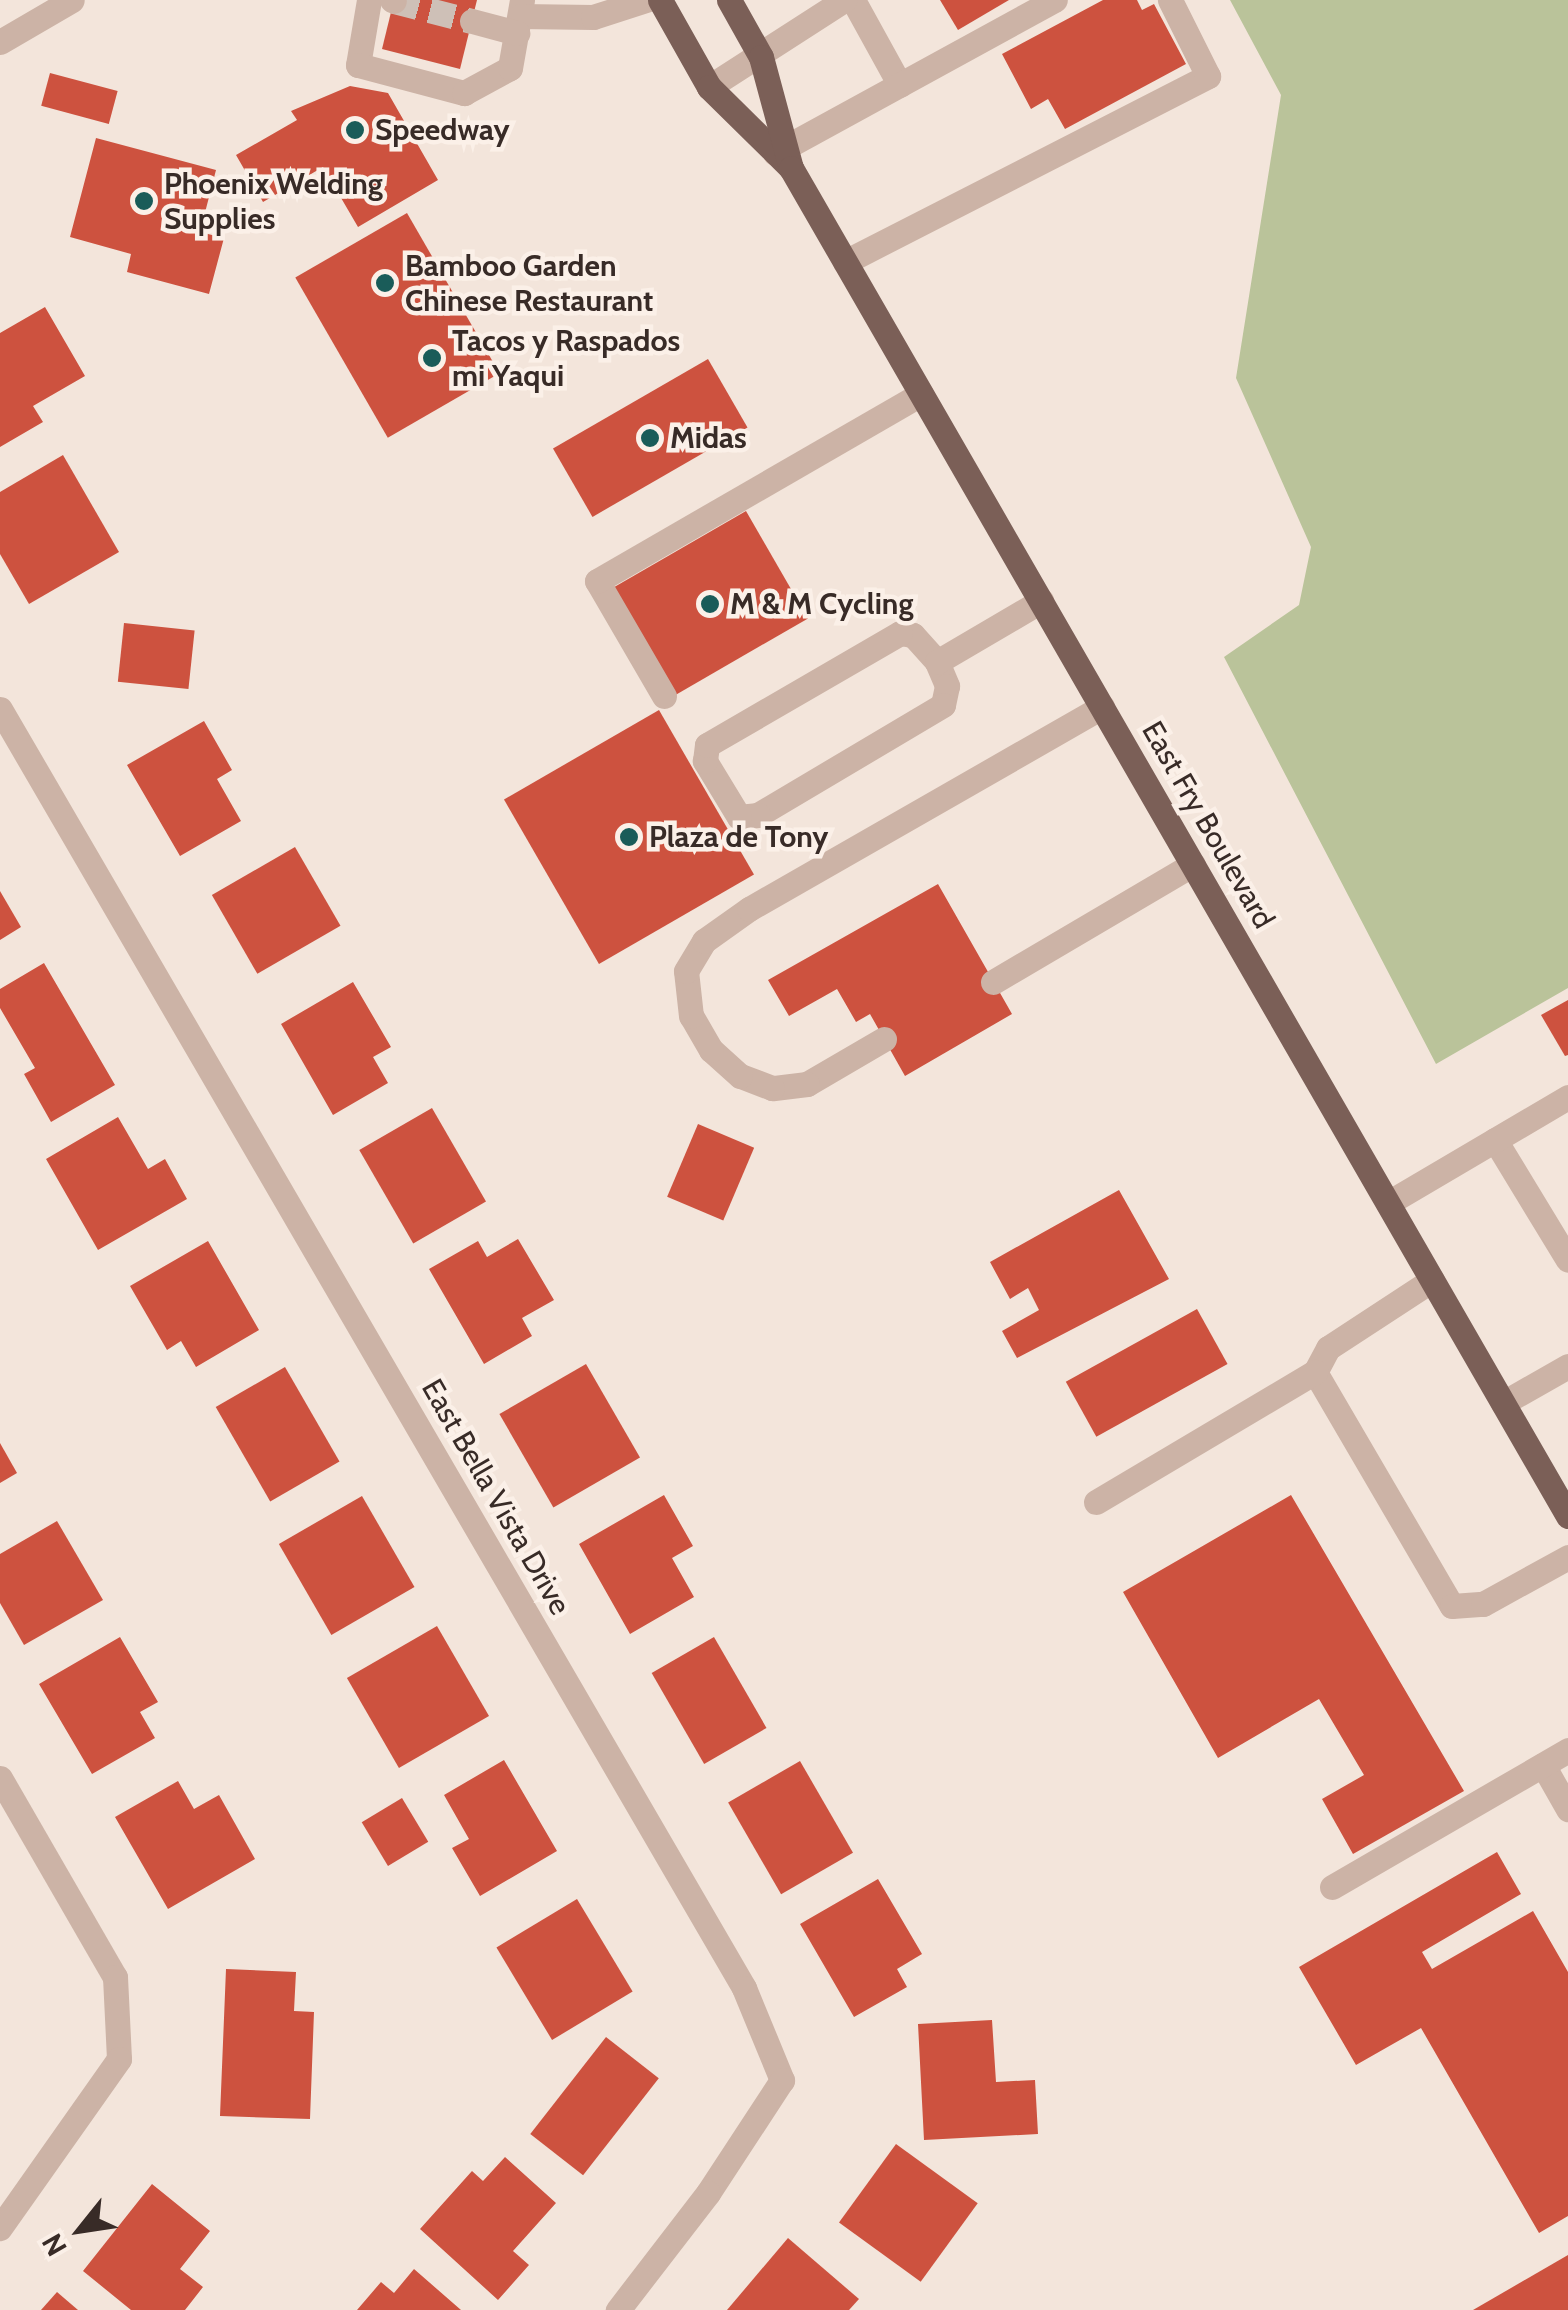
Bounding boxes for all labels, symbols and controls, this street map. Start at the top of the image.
place label: Speedway [375,112,509,148]
marker: Speedway [344,119,366,141]
place label: Phoenix Welding Supplies [164,166,383,236]
marker: Phoenix Welding Supplies [133,190,155,212]
place label: Bamboo Garden Chinese Restaurant [405,248,653,318]
marker: Bamboo Garden Chinese Restaurant [374,272,396,294]
place label: Tacos y Raspados mi Yaqui [452,323,680,394]
marker: Tacos y Raspados mi Yaqui [421,347,443,369]
place label: Midas [670,420,747,456]
marker: Midas [639,427,661,449]
place label: M & M Cycling [730,586,913,622]
marker: M & M Cycling [699,593,721,615]
street label: East Fry Boulevard [1134,715,1282,935]
place label: Plaza de Tony [649,819,828,855]
marker: Plaza de Tony [618,826,640,848]
street label: East Bella Vista Drive [414,1373,578,1621]
north arrow [30,2180,130,2280]
text: N [34,2228,74,2262]

